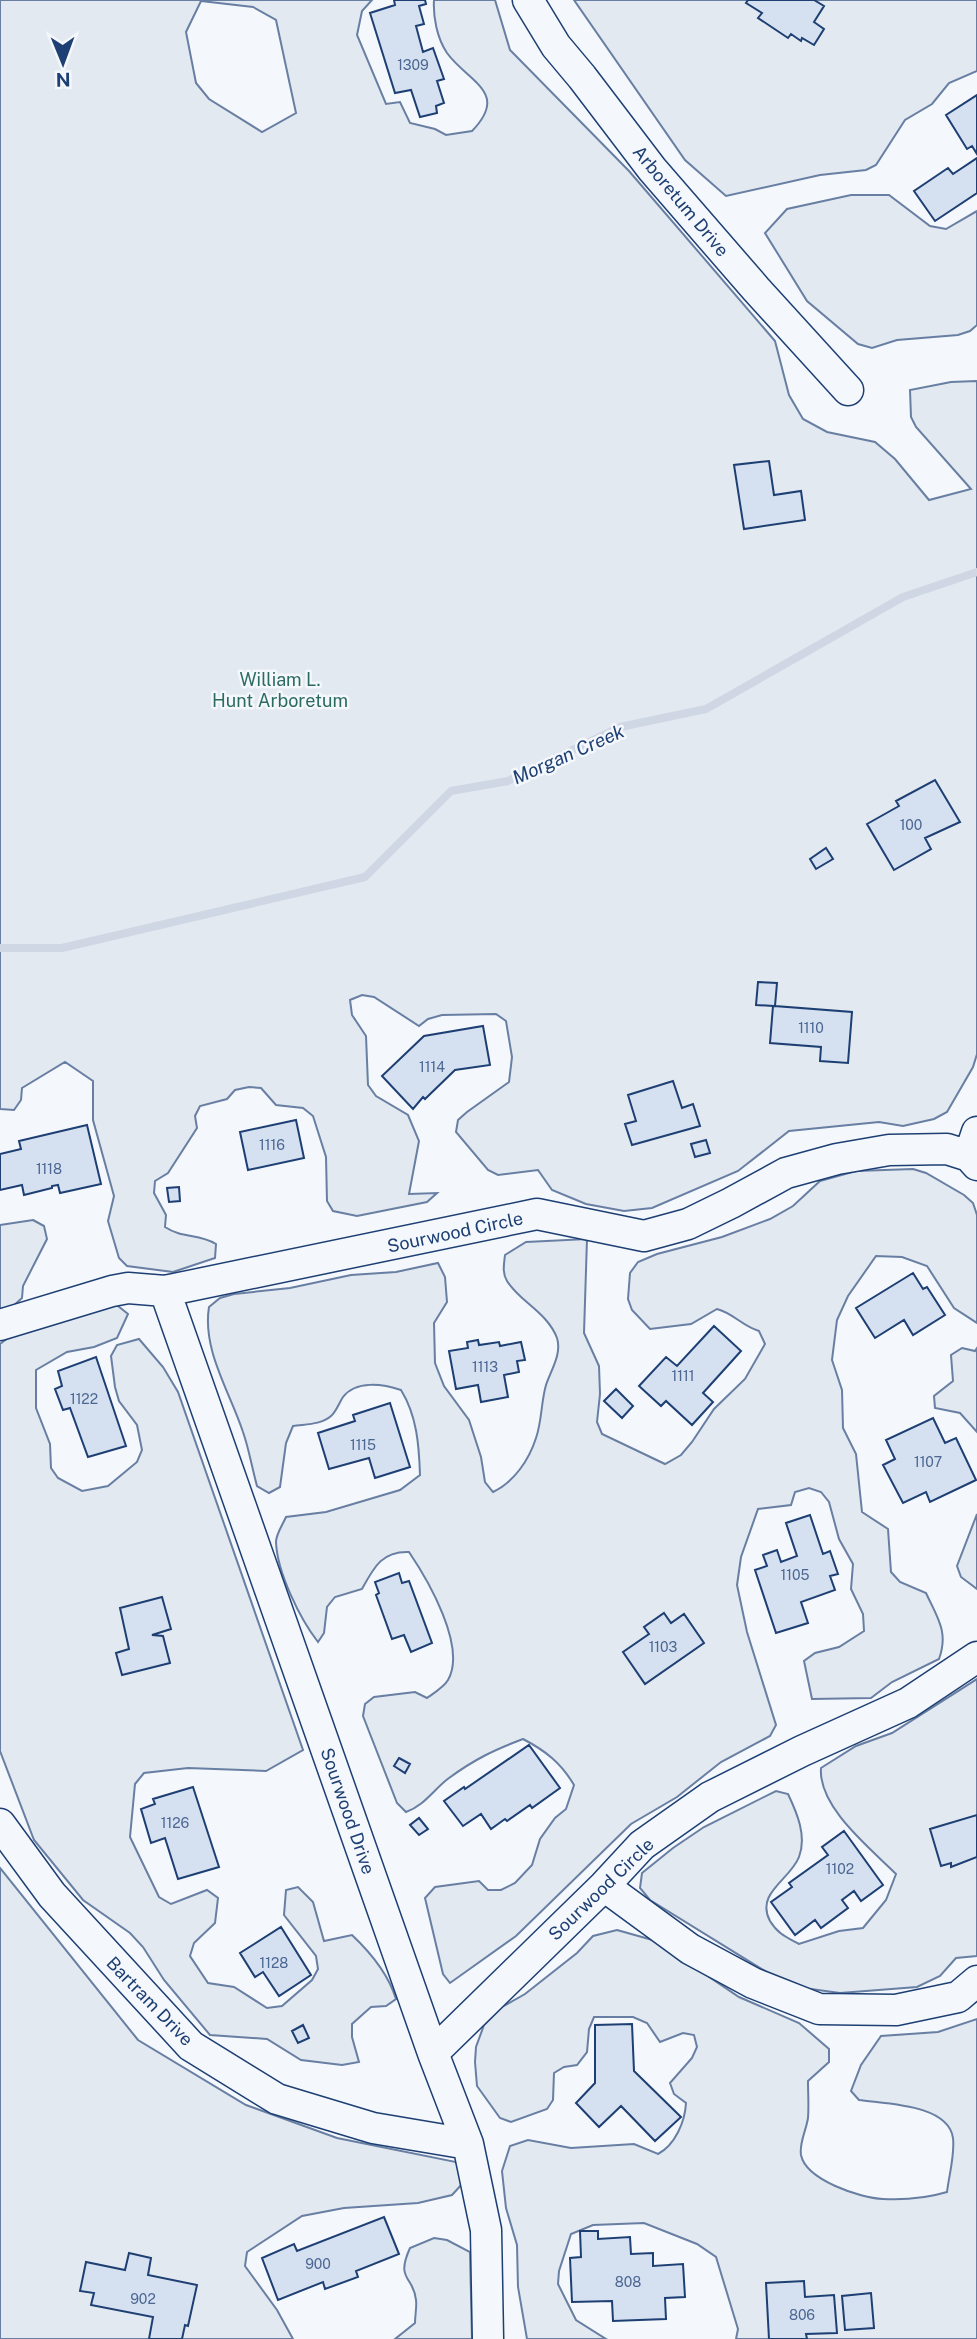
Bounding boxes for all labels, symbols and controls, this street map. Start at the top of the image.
north arrow [28,28,98,98]
house number: 1309 [397,57,429,73]
text: N [56,69,71,91]
street label: Arboretum Drive [629,141,733,261]
park label: William L. Hunt Arboretum [212,669,348,711]
water label: Morgan Creek [509,719,628,788]
house number: 100 [900,817,922,833]
house number: 1110 [798,1020,824,1036]
house number: 1114 [419,1059,445,1075]
house number: 1116 [259,1137,285,1153]
house number: 1118 [36,1161,62,1177]
street label: Sourwood Circle [385,1207,525,1257]
house number: 1113 [472,1359,498,1375]
house number: 1111 [672,1368,694,1384]
house number: 1122 [70,1391,98,1407]
house number: 1115 [350,1437,376,1453]
house number: 1107 [914,1454,942,1470]
house number: 1105 [781,1567,809,1583]
house number: 1103 [649,1639,678,1655]
street label: Sourwood Drive [317,1745,379,1877]
house number: 1126 [161,1815,190,1831]
street label: Sourwood Circle [544,1833,658,1945]
house number: 1102 [826,1861,854,1877]
street label: Bartram Drive [102,1952,198,2050]
house number: 1128 [260,1955,288,1971]
house number: 900 [305,2256,331,2272]
house number: 808 [615,2274,641,2290]
house number: 902 [130,2291,156,2307]
house number: 806 [789,2307,815,2323]

